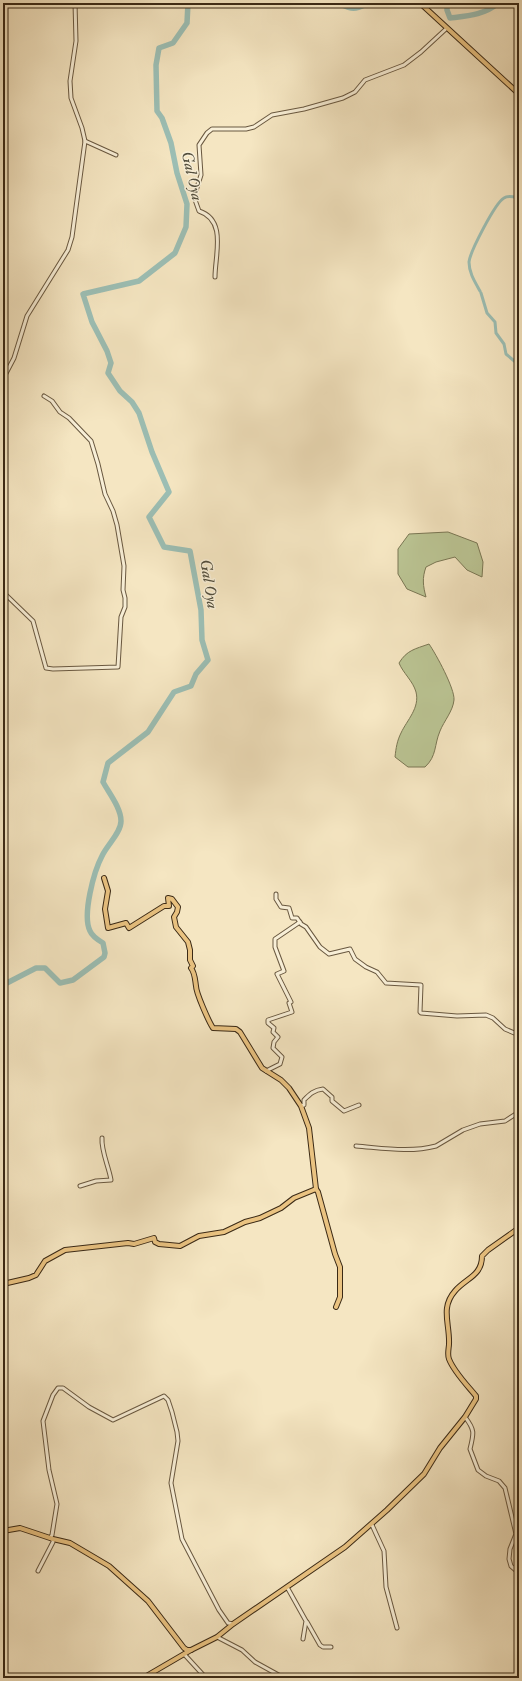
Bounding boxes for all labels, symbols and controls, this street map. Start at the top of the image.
water label: Gal Oya [177,149,207,203]
water label: Gal Oya [195,558,223,610]

